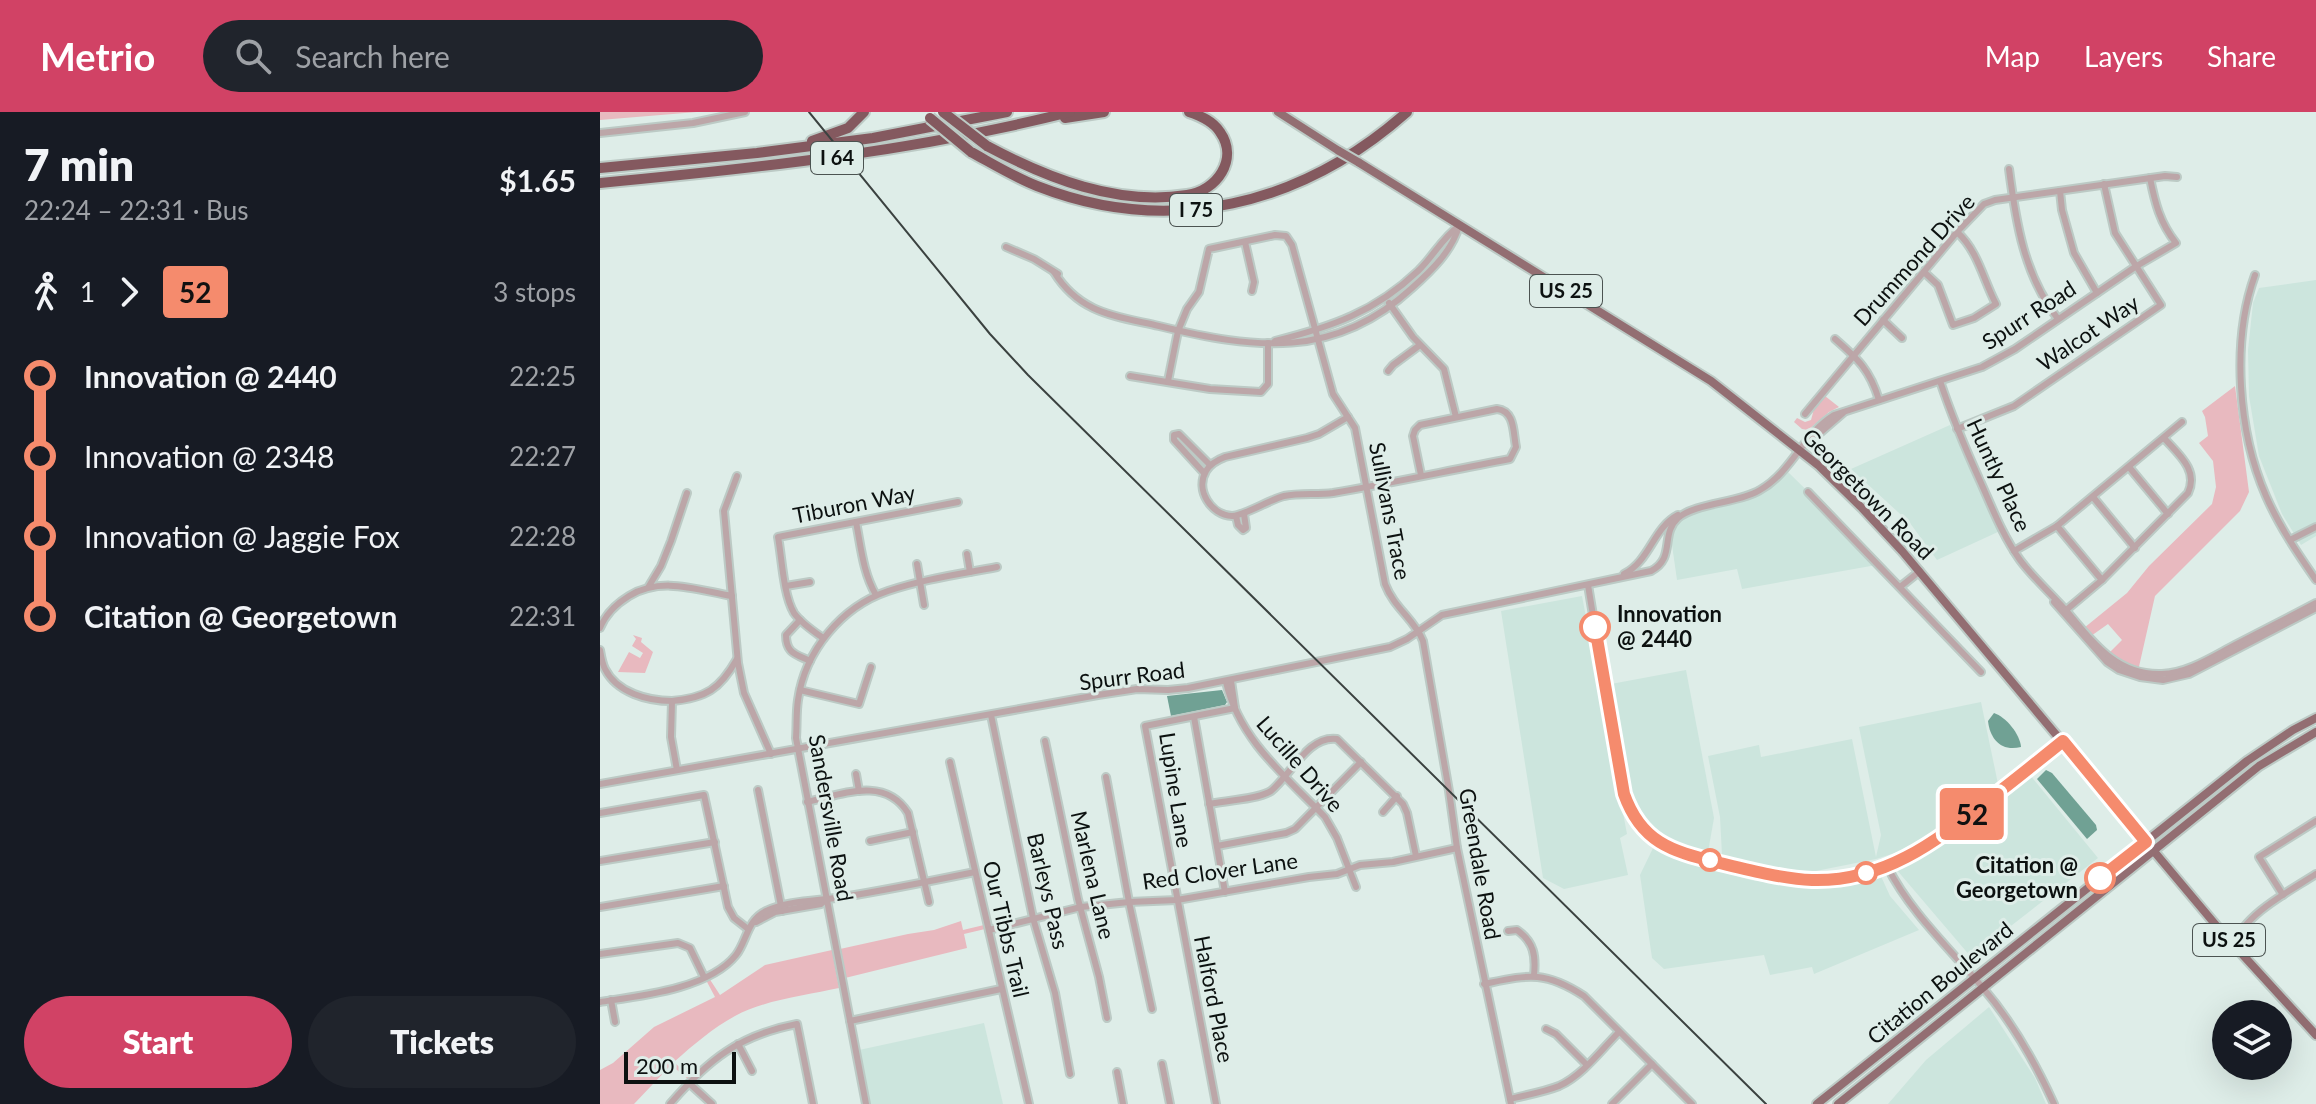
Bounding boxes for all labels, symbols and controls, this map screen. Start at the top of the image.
search box [203,20,763,92]
text: Metrio [40,33,155,79]
icon: search [231,34,275,78]
text: Search here [295,38,450,74]
text: Map [1985,39,2040,73]
text: Layers [2084,39,2163,73]
text: Share [2207,39,2276,73]
text: 7 min [24,138,134,190]
road number: I 64 [811,142,863,174]
text: $1.65 [499,162,576,198]
street label: Drummond Drive [1847,188,1980,331]
text: 22:24 – 22:31 · Bus [24,194,248,226]
road number: I 75 [1170,194,1222,226]
icon: walk [24,270,68,314]
icon: forward [107,270,151,314]
street label: Spurr Road [1977,274,2081,355]
text: 52 [179,275,212,309]
road number: US 25 [1530,275,1602,307]
text: 1 [80,276,95,308]
text: 3 stops [493,276,576,308]
street label: Walcot Way [2032,288,2144,376]
text: Innovation @ 2440 [84,358,337,394]
text: 22:25 [509,360,576,392]
street label: Huntly Place [1962,414,2037,536]
street label: Georgetown Road [1797,422,1940,565]
text: Innovation @ 2348 [84,438,334,474]
text: 22:27 [509,440,576,472]
street label: Sullivans Trace [1364,440,1417,582]
street label: Tiburon Way [790,478,918,529]
text: Innovation @ Jaggie Fox [84,518,400,554]
text: 22:28 [509,520,576,552]
text: Citation @ Georgetown [84,598,397,634]
text: 22:31 [509,600,576,632]
place label: Innovation @ 2440 [1617,600,1722,652]
marker: Innovation @ 2440 [1580,612,1610,642]
street label: Spurr Road [1078,656,1186,695]
street label: Lucille Drive [1251,710,1350,817]
street label: Lupine Lane [1154,730,1199,849]
street label: Sandersville Road [803,732,859,904]
street label: Greendale Road [1454,786,1507,942]
line badge: 52 [1936,788,2008,840]
text: 52 [1956,797,1988,831]
street label: Marlena Lane [1066,808,1121,942]
street label: Barleys Pass [1022,830,1075,952]
street label: Red Clover Lane [1140,846,1299,895]
unlabelled marker [1699,849,1721,871]
place label: Citation @ Georgetown [1956,851,2078,903]
street label: Our Tibbs Trail [978,858,1035,1000]
unlabelled marker [1855,862,1877,884]
marker: Citation @ Georgetown [2085,863,2115,893]
street label: Citation Boulevard [1861,916,2018,1050]
road number: US 25 [2193,924,2265,956]
street label: Halford Place [1189,933,1240,1065]
button: Start [24,996,292,1088]
button: Tickets [308,996,576,1088]
map controls [2212,1000,2292,1080]
button: layers [2212,1000,2292,1080]
scale bar [624,1048,736,1084]
text: 200 m [636,1052,698,1079]

